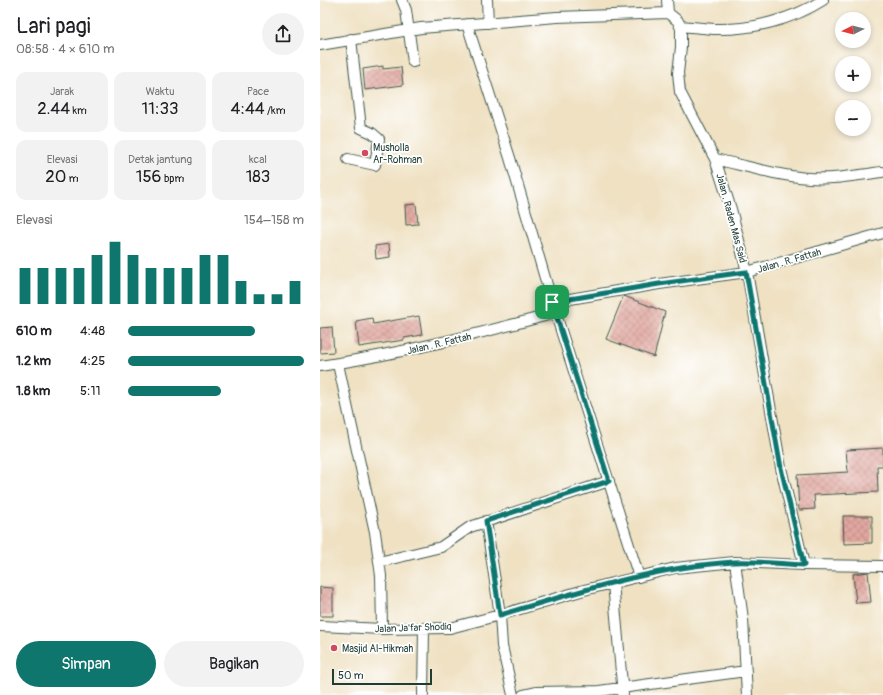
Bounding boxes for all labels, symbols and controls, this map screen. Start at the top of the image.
text: Lari pagi [16,12,91,40]
north arrow [835,12,871,48]
map controls [835,12,871,136]
button: share [262,13,304,55]
text: 08:58 · 4 × 610 m [16,41,115,57]
button: + [835,56,871,92]
text: Jarak [50,85,74,98]
text: Waktu [145,85,175,98]
text: Pace [247,85,269,98]
text: 2.44 [37,98,70,119]
text: 11:33 [142,98,178,119]
text: 4:44 [231,98,265,119]
button: − [835,100,871,136]
text: km [70,104,87,117]
text: /km [265,104,285,117]
place label: Musholla Ar-Rohman [373,142,422,166]
marker: Musholla Ar-Rohman [360,148,370,158]
text: Elevasi [47,153,77,166]
text: Detak jantung [128,153,192,166]
text: kcal [249,153,267,166]
text: 20 [45,166,66,187]
text: 156 [136,166,162,187]
text: 183 [246,166,270,187]
text: m [66,172,79,185]
text: bpm [162,172,184,185]
street label: Jalan . Raden Mas Said [713,172,749,264]
text: Elevasi [16,212,52,228]
text: 154–158 m [244,212,304,228]
street label: Jalan . R. Fattah [756,246,823,276]
pin [535,285,569,319]
icon: arrive [541,291,563,313]
text: 610 m [16,323,52,339]
text: 4:48 [80,323,105,339]
street label: Jalan . R. Fattah [406,331,473,357]
text: 1.2 km [16,353,51,369]
text: 4:25 [80,353,105,369]
text: 1.8 km [16,383,50,399]
text: 5:11 [80,383,101,399]
street label: Jalan Ja'far Shodiq [374,621,452,635]
button: Simpan [16,641,156,687]
button: Bagikan [164,641,304,687]
marker: Masjid Al-Hikmah [329,643,339,653]
place label: Masjid Al-Hikmah [342,643,413,655]
scale bar [332,667,432,686]
text: 50 m [338,669,364,682]

